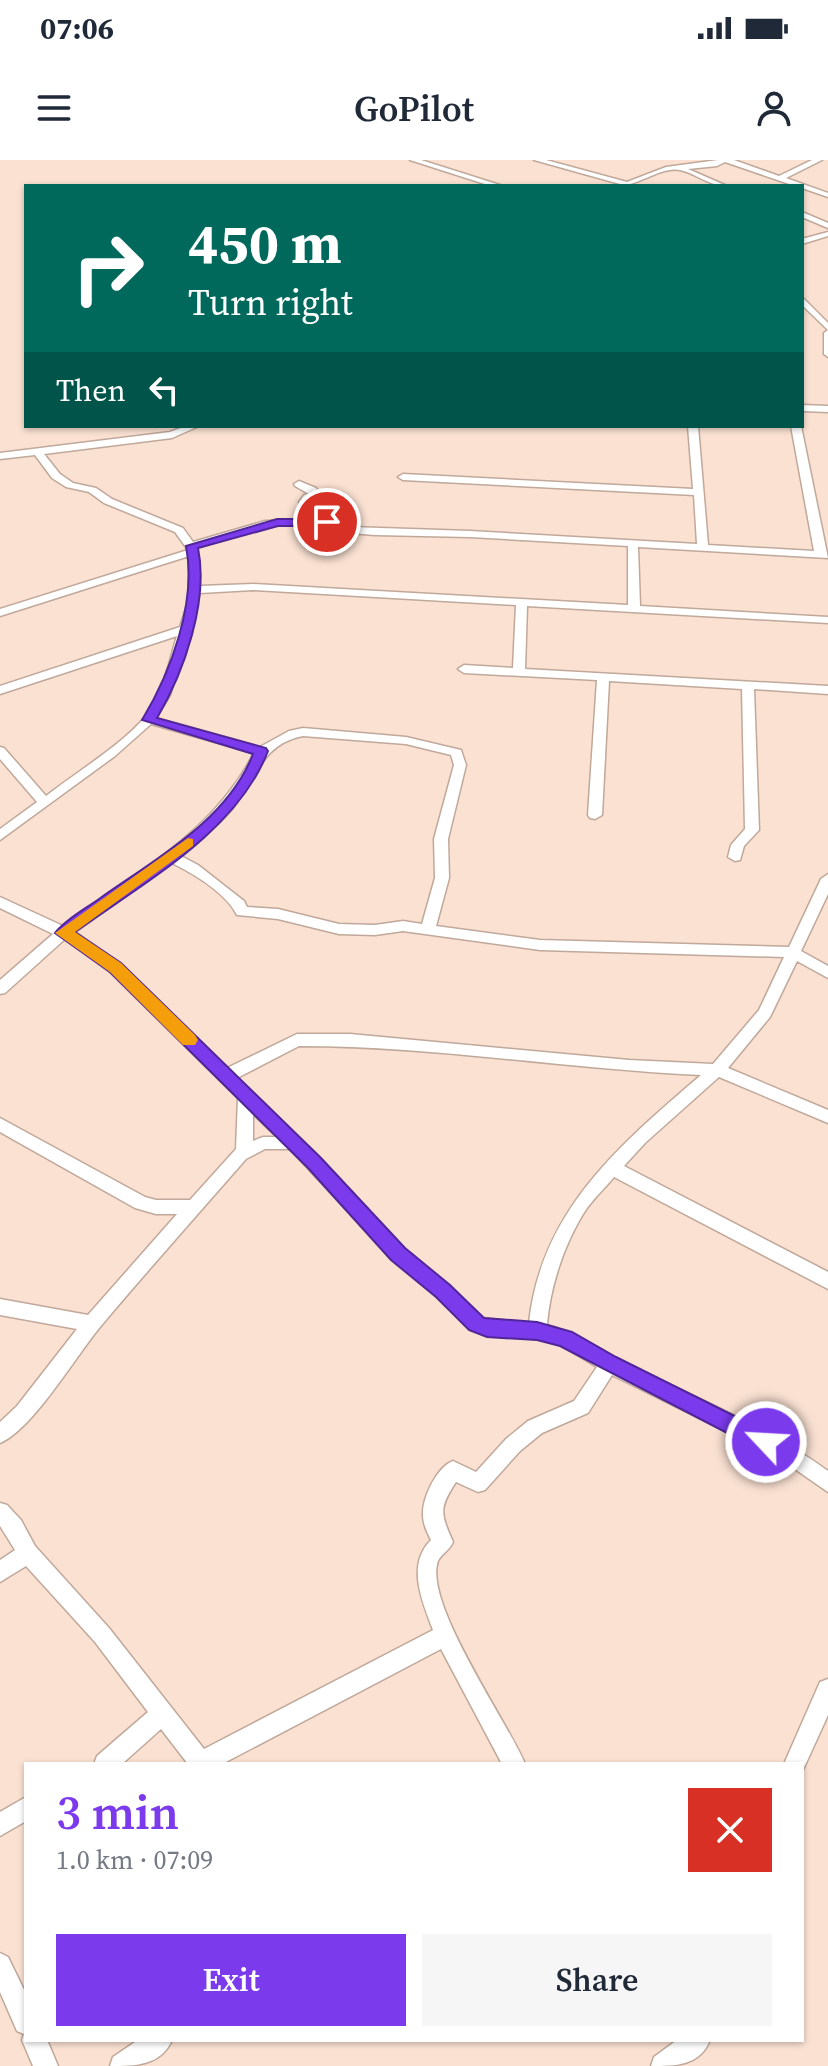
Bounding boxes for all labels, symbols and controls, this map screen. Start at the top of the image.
text: 07:06 [40,8,114,49]
text: GoPilot [354,84,474,133]
icon: menu [32,86,76,130]
icon: person [752,86,796,130]
text: 450 m [188,205,342,282]
icon: right [56,216,160,320]
text: Turn right [188,278,353,327]
icon: left [142,368,186,412]
text: Then [56,370,126,411]
pin [293,488,361,556]
icon: arrive [305,500,349,544]
position arrow [724,1400,808,1484]
text: 3 min [56,1779,179,1845]
button: close [688,1788,772,1872]
text: 1.0 km · 07:09 [56,1842,213,1878]
button: Exit [56,1934,406,2026]
button: Share [422,1934,772,2026]

